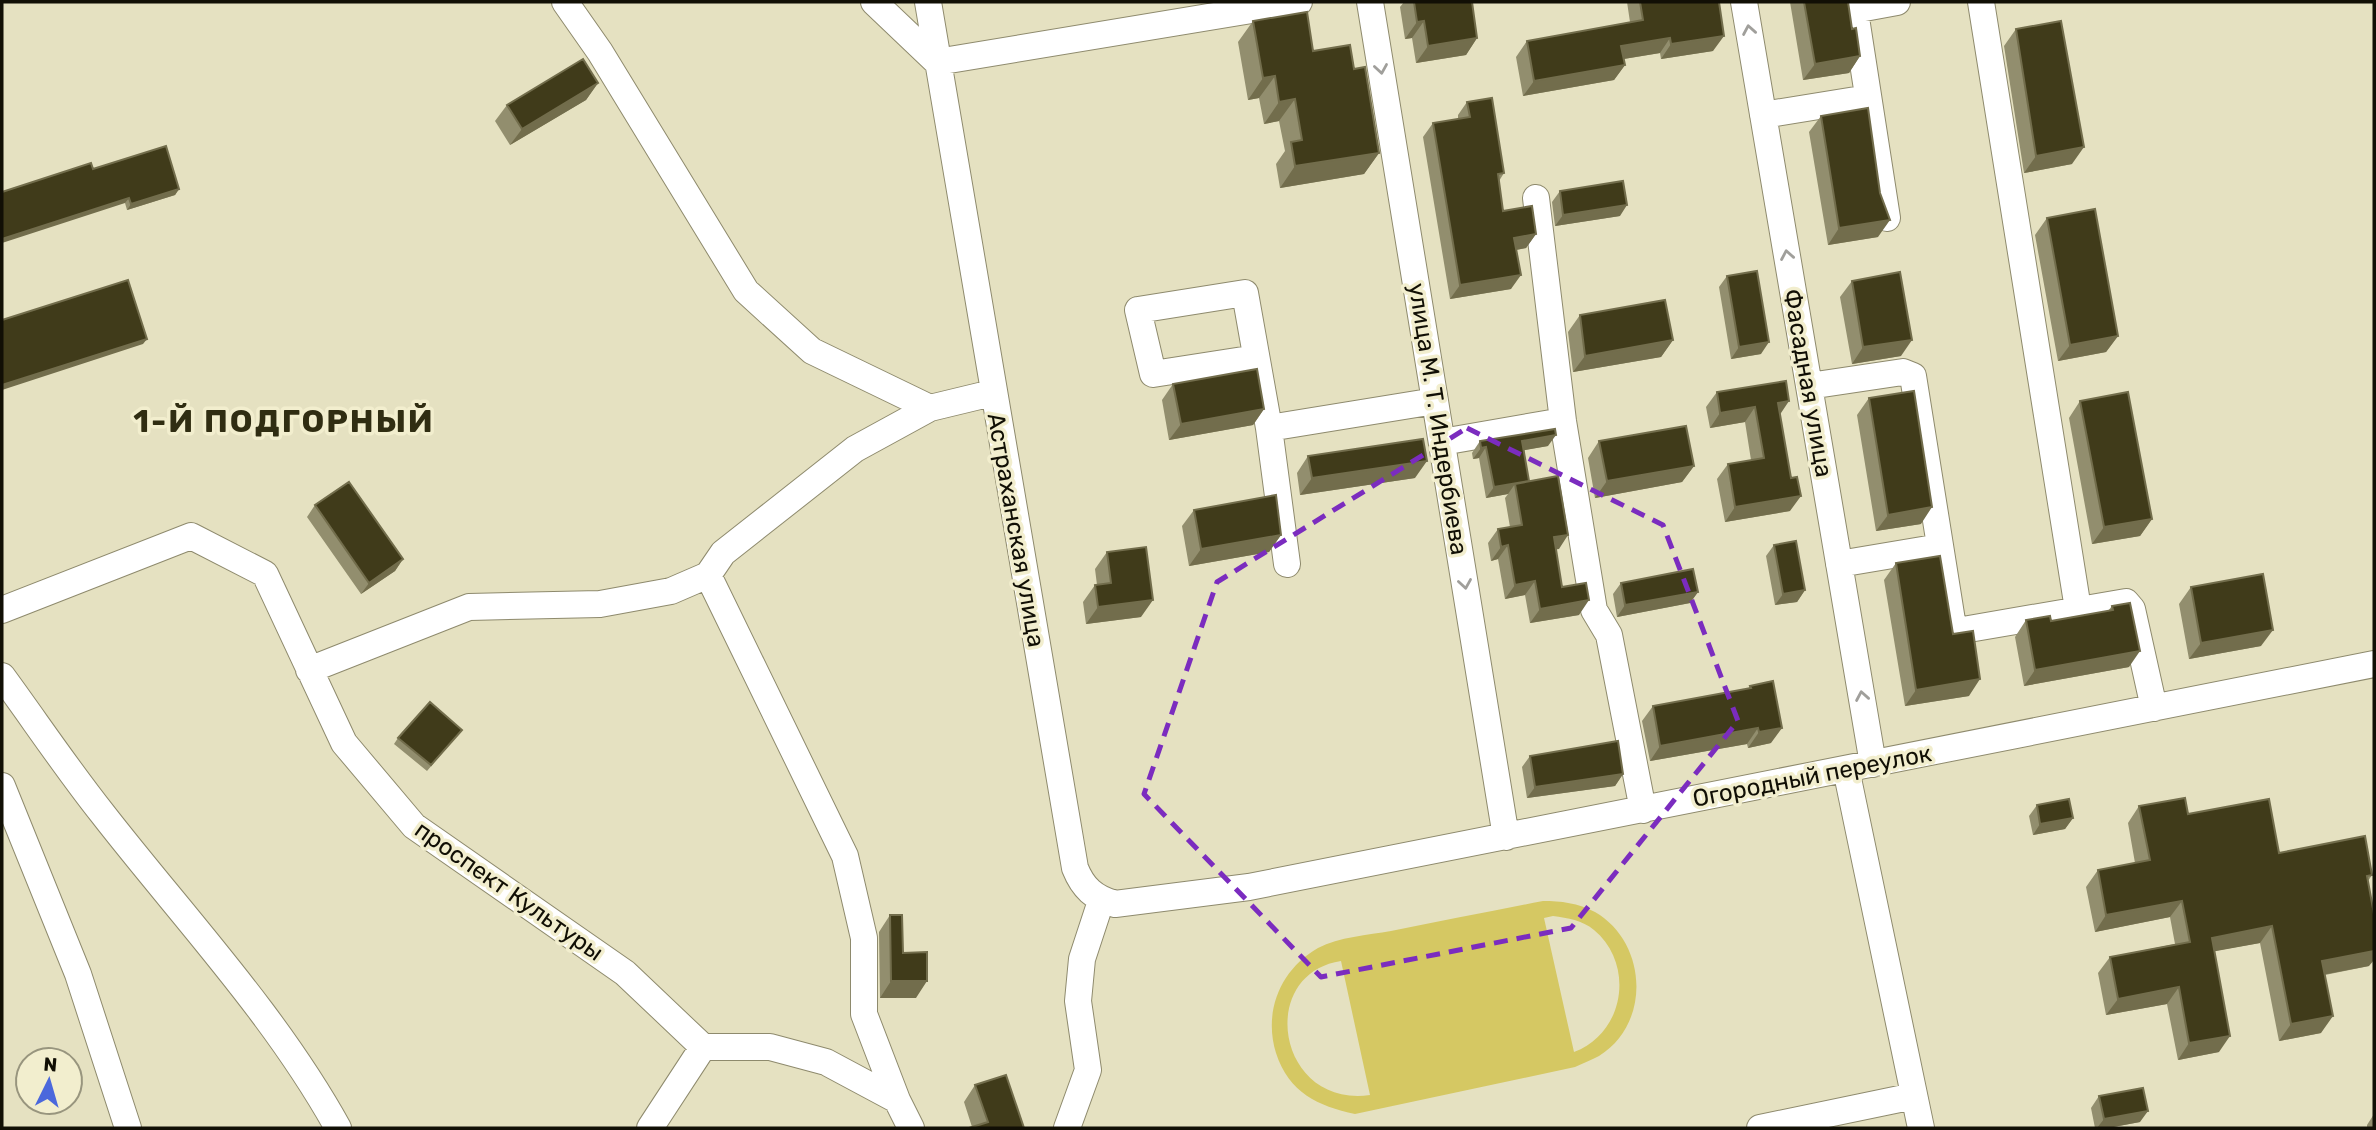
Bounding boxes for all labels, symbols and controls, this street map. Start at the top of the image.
one-way arrow [1742,25,1757,36]
one-way arrow [1373,63,1388,75]
one-way arrow [1780,249,1795,261]
street label: улица М. Т. Индербиева [1403,281,1473,557]
street label: Фасадная улица [1778,287,1838,479]
district label: 1-Й ПОДГОРНЫЙ [133,402,435,440]
street label: Астраханская улица [982,411,1050,649]
one-way arrow [1457,578,1472,590]
one-way arrow [1855,691,1870,702]
street label: Огородный переулок [1690,739,1934,813]
street label: проспект Культуры [409,815,609,967]
north arrow [14,1046,84,1116]
text: N [43,1053,58,1077]

